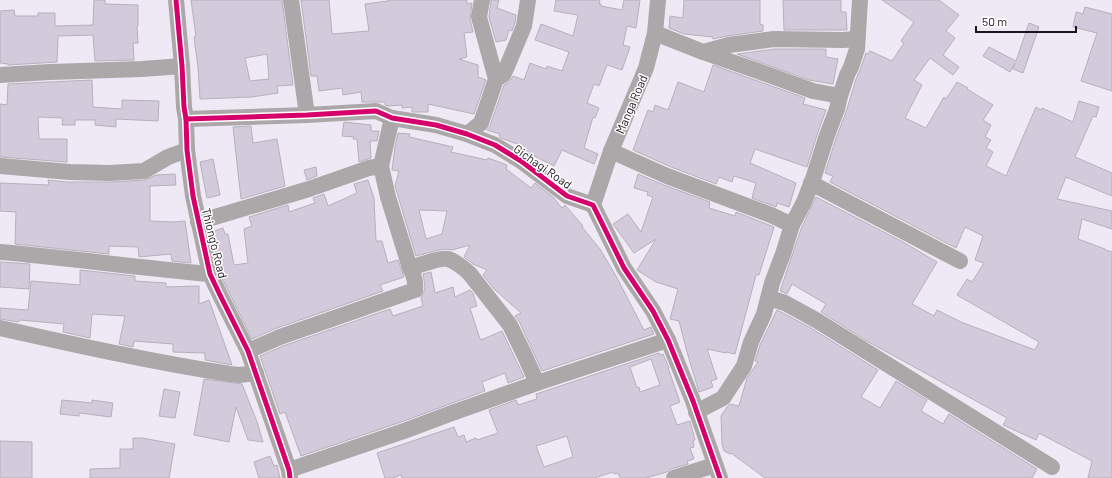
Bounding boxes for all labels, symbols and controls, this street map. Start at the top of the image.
scale bar [976,8,1076,34]
text: 50 m [982,14,1007,28]
street label: Manga Road [612,72,650,136]
street label: Gichagi Road [511,141,575,191]
street label: Thiong'o Road [199,206,231,280]

